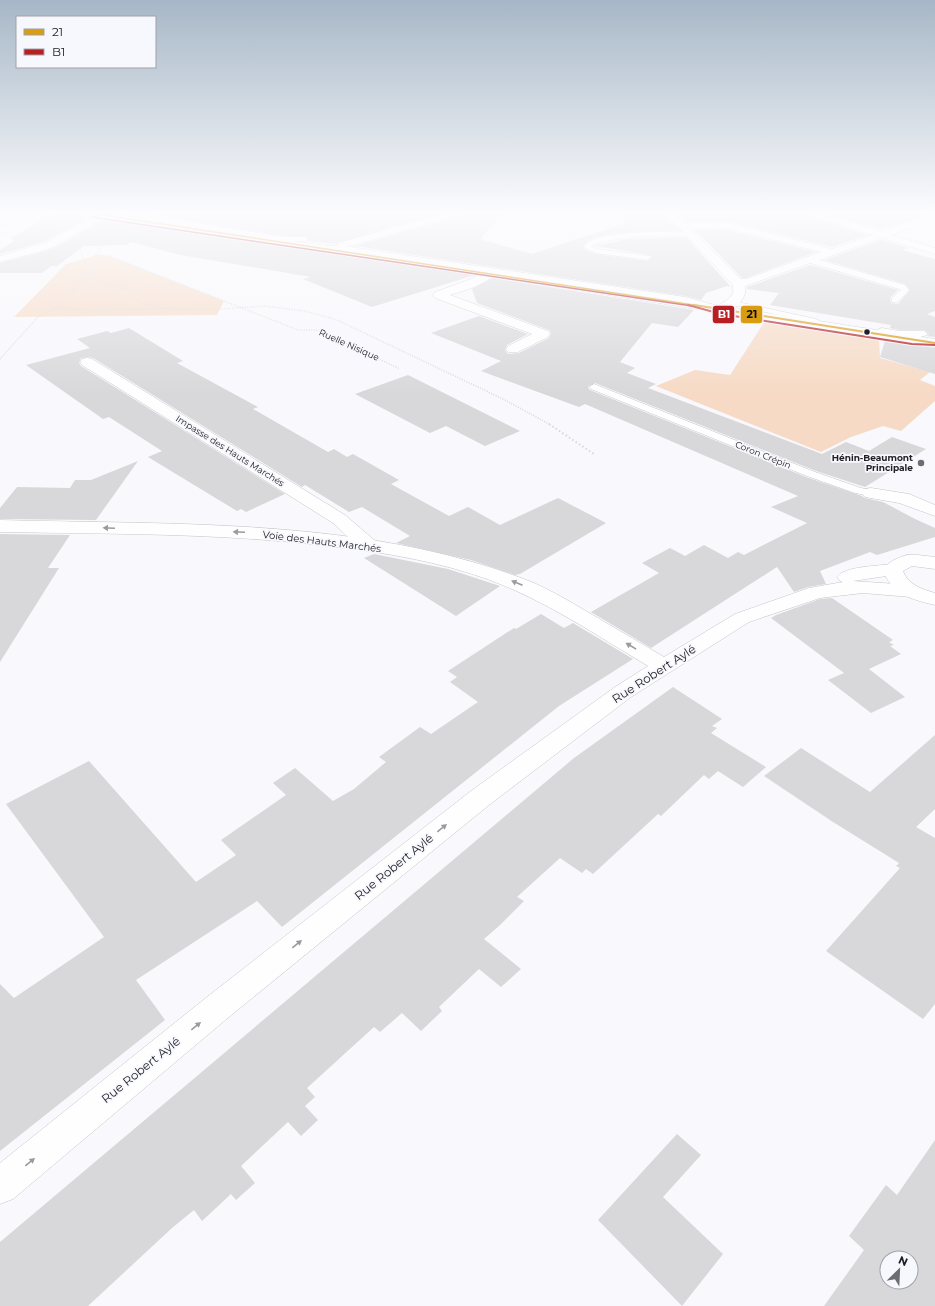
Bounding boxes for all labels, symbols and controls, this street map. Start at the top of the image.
legend [16,16,156,68]
text: 21 [52,24,63,39]
text: B1 [52,44,65,59]
line badge: B1 [712,305,735,324]
line badge: 21 [740,305,763,324]
text: B1 [718,307,730,321]
text: 21 [747,307,757,321]
street label: Ruelle Nisique [317,326,382,363]
unlabelled marker [862,327,872,337]
street label: Impasse des Hauts Marchés [174,413,287,489]
street label: Coron Crépin [734,438,793,471]
place label: Hénin-Beaumont Principale [832,452,913,473]
marker: Hénin-Beaumont Principale [916,458,926,468]
one-way arrow [103,525,115,532]
street label: Voie des Hauts Marchés [262,528,382,555]
one-way arrow [233,529,245,536]
one-way arrow [511,580,523,586]
street label: Rue Robert Aylé [609,641,699,706]
one-way arrow [625,643,637,650]
one-way arrow [437,824,448,833]
street label: Rue Robert Aylé [351,830,436,903]
one-way arrow [291,940,302,949]
one-way arrow [190,1021,201,1030]
street label: Rue Robert Aylé [98,1033,183,1106]
one-way arrow [25,1157,36,1166]
north arrow [879,1250,919,1290]
text: N [896,1253,910,1269]

